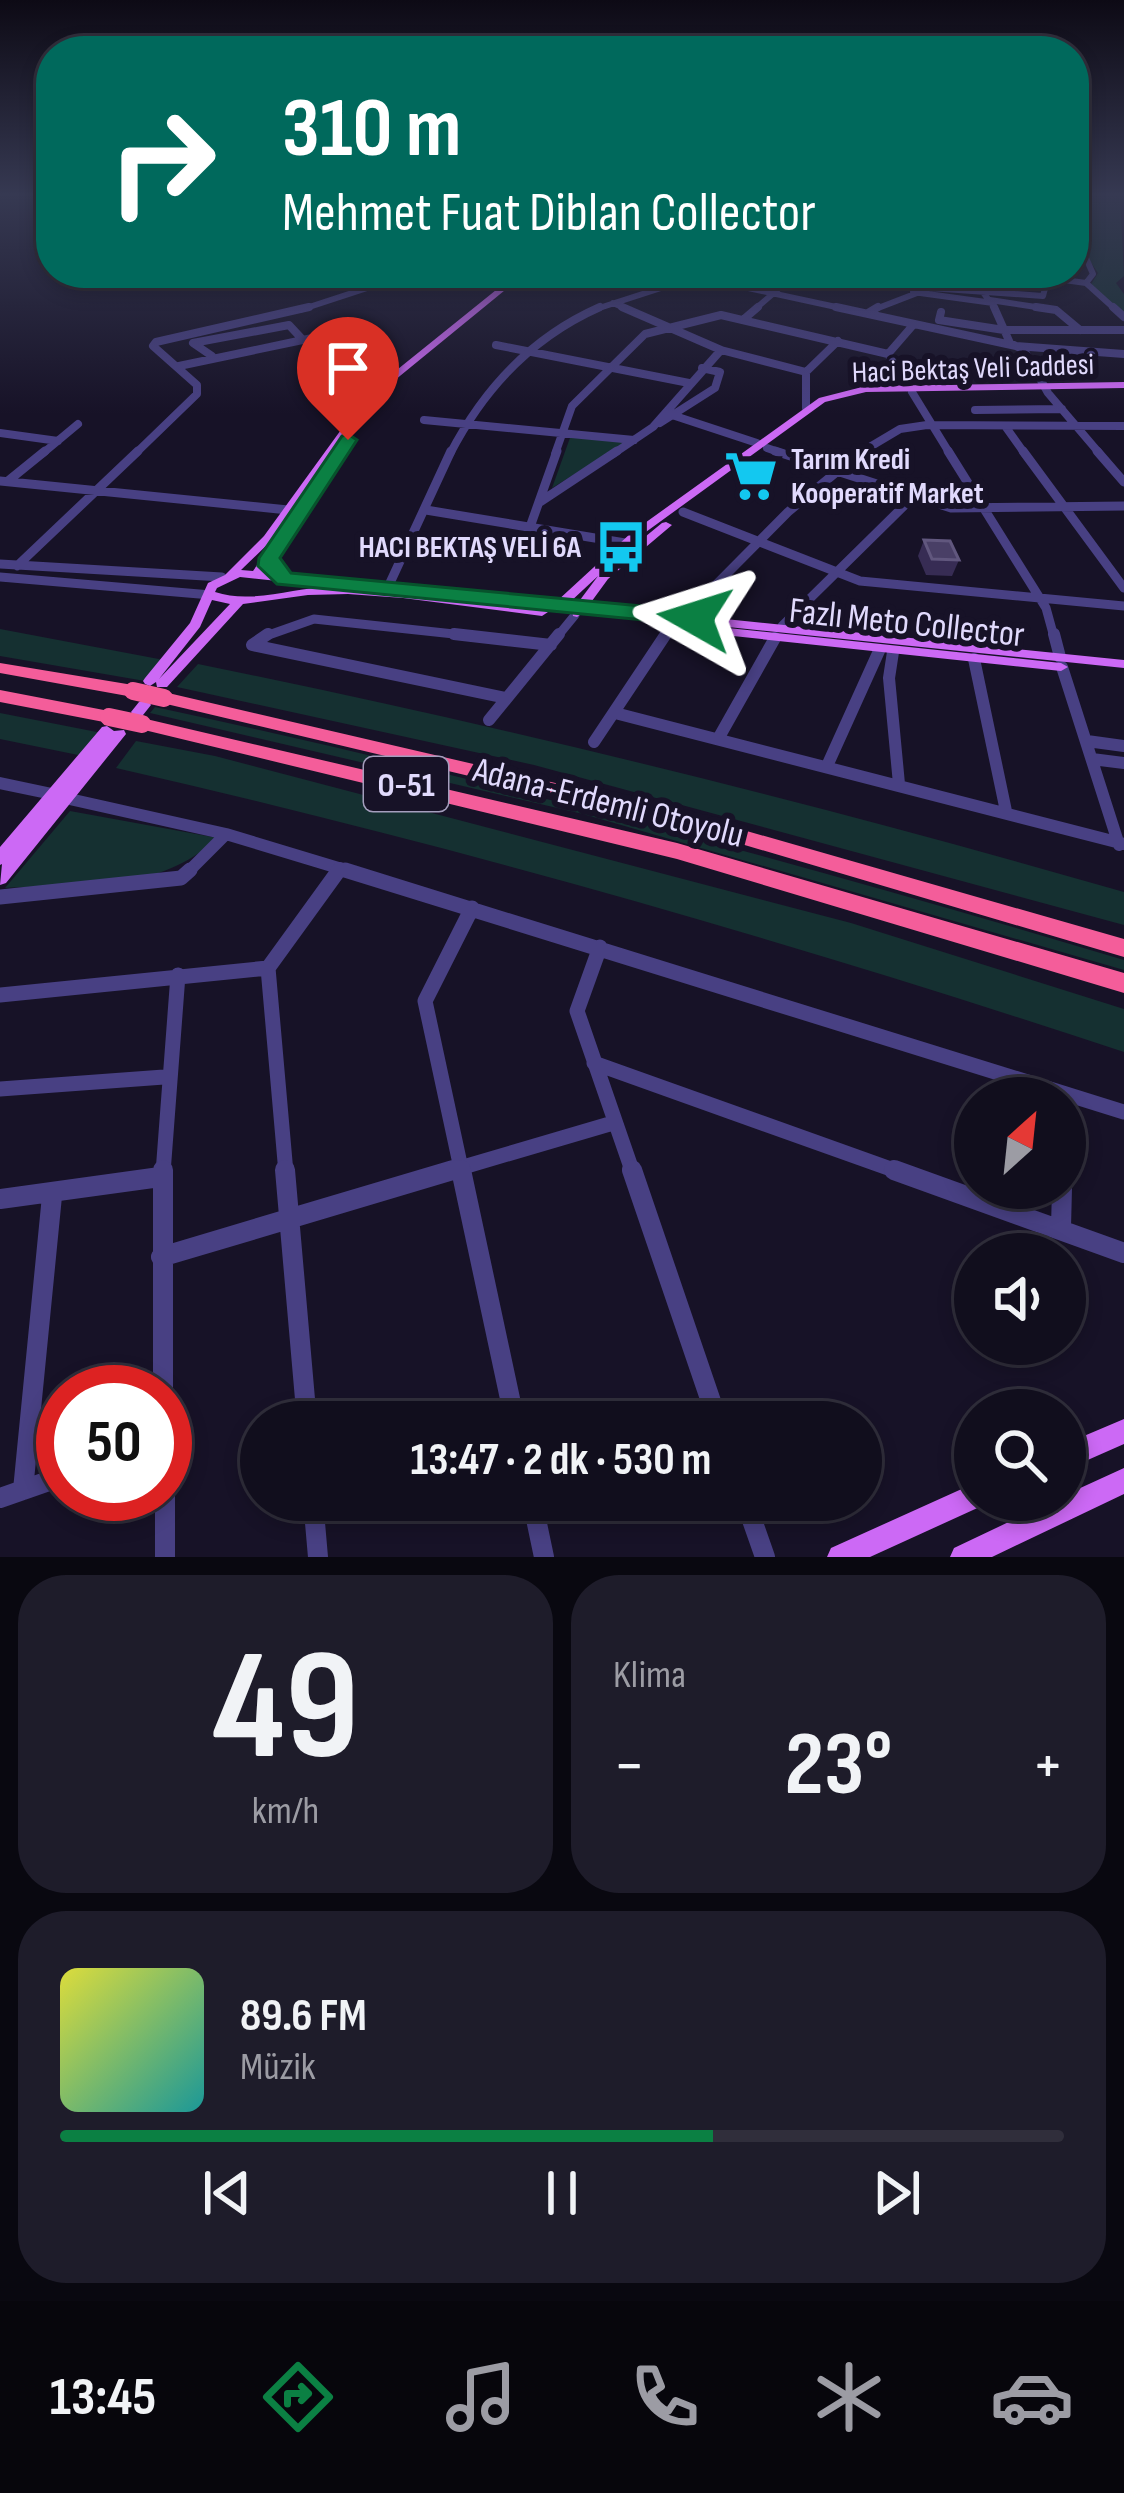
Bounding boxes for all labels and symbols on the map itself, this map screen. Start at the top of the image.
pin [297,317,399,440]
street label: Haci Bektaş Veli Caddesi [851,347,1095,391]
place label: Tarım Kredi Kooperatif Market [791,442,984,512]
supermarket icon: Tarım Kredi Kooperatif Market [722,447,780,505]
bus stop icon: HACI BEKTAŞ VELİ 6A [592,518,650,576]
place label: HACI BEKTAŞ VELİ 6A [359,530,582,566]
position arrow [632,555,758,681]
street label: Fazlı Meto Collector [787,590,1026,657]
street label: Adana-Erdemli Otoyolu [468,749,748,858]
road number: O-51 [364,757,448,811]
north arrow [954,1077,1086,1209]
speed limit sign: 50 [36,1365,192,1521]

